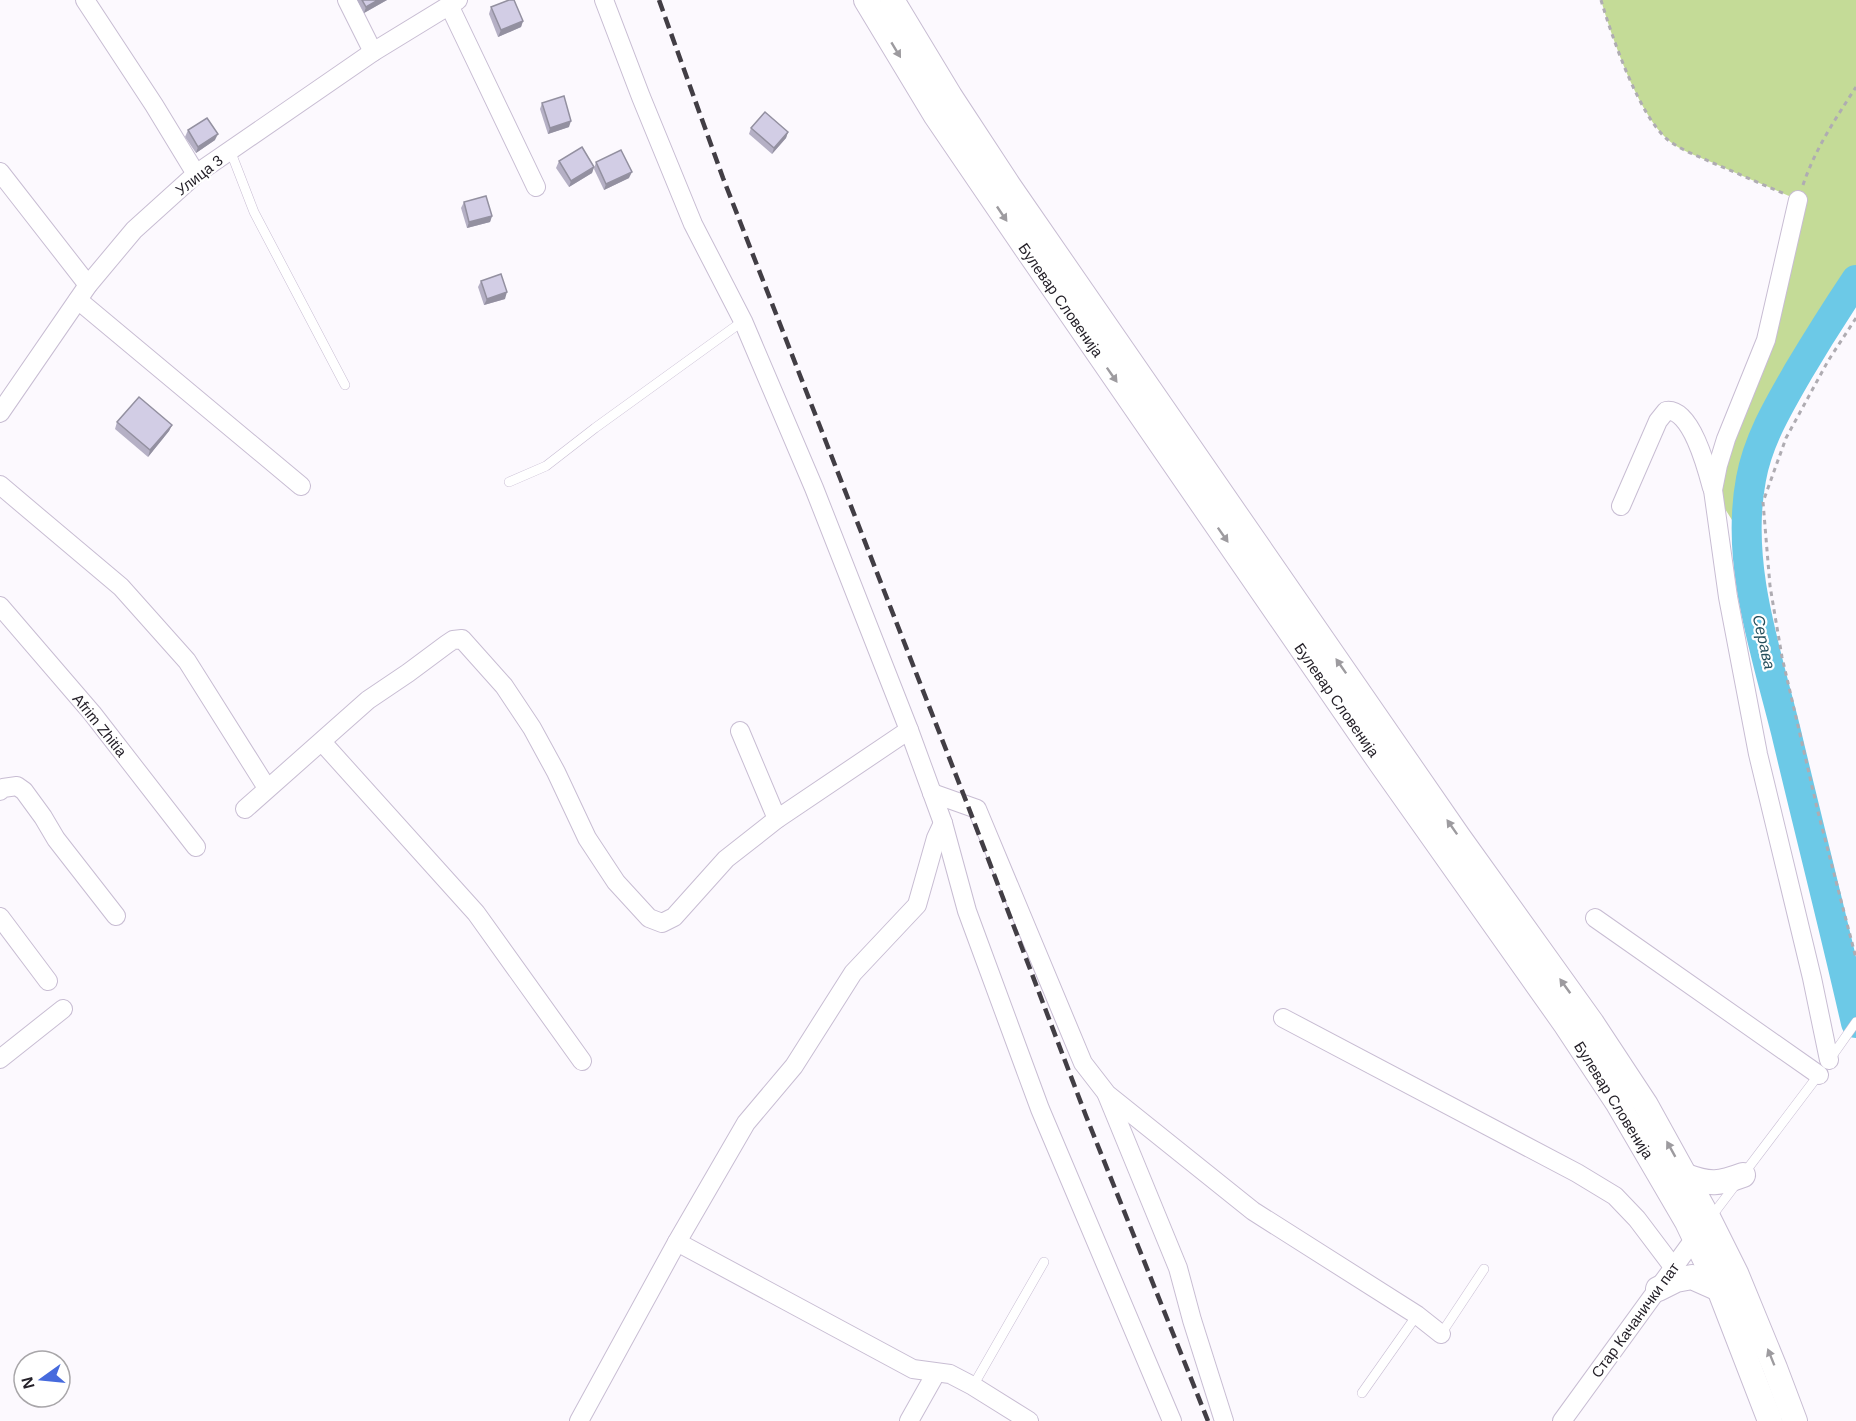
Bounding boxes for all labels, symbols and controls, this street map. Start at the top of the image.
one-way arrow [891,42,901,59]
street label: Улица 3 [172,151,226,199]
one-way arrow [996,206,1007,222]
street label: Булевар Словенија [1015,240,1107,361]
one-way arrow [1106,366,1118,382]
one-way arrow [1217,527,1228,543]
water label: Серава [1750,613,1779,671]
street label: Булевар Словенија [1291,640,1383,761]
one-way arrow [1335,659,1347,675]
street label: Afrim Zhitia [70,690,131,760]
one-way arrow [1447,819,1458,835]
one-way arrow [1559,978,1571,994]
street label: Булевар Словенија [1571,1038,1657,1162]
one-way arrow [1666,1141,1676,1158]
street label: Стар Качанички пат [1588,1259,1682,1381]
one-way arrow [1766,1347,1776,1365]
north arrow [12,1349,72,1409]
text: N [18,1375,38,1391]

